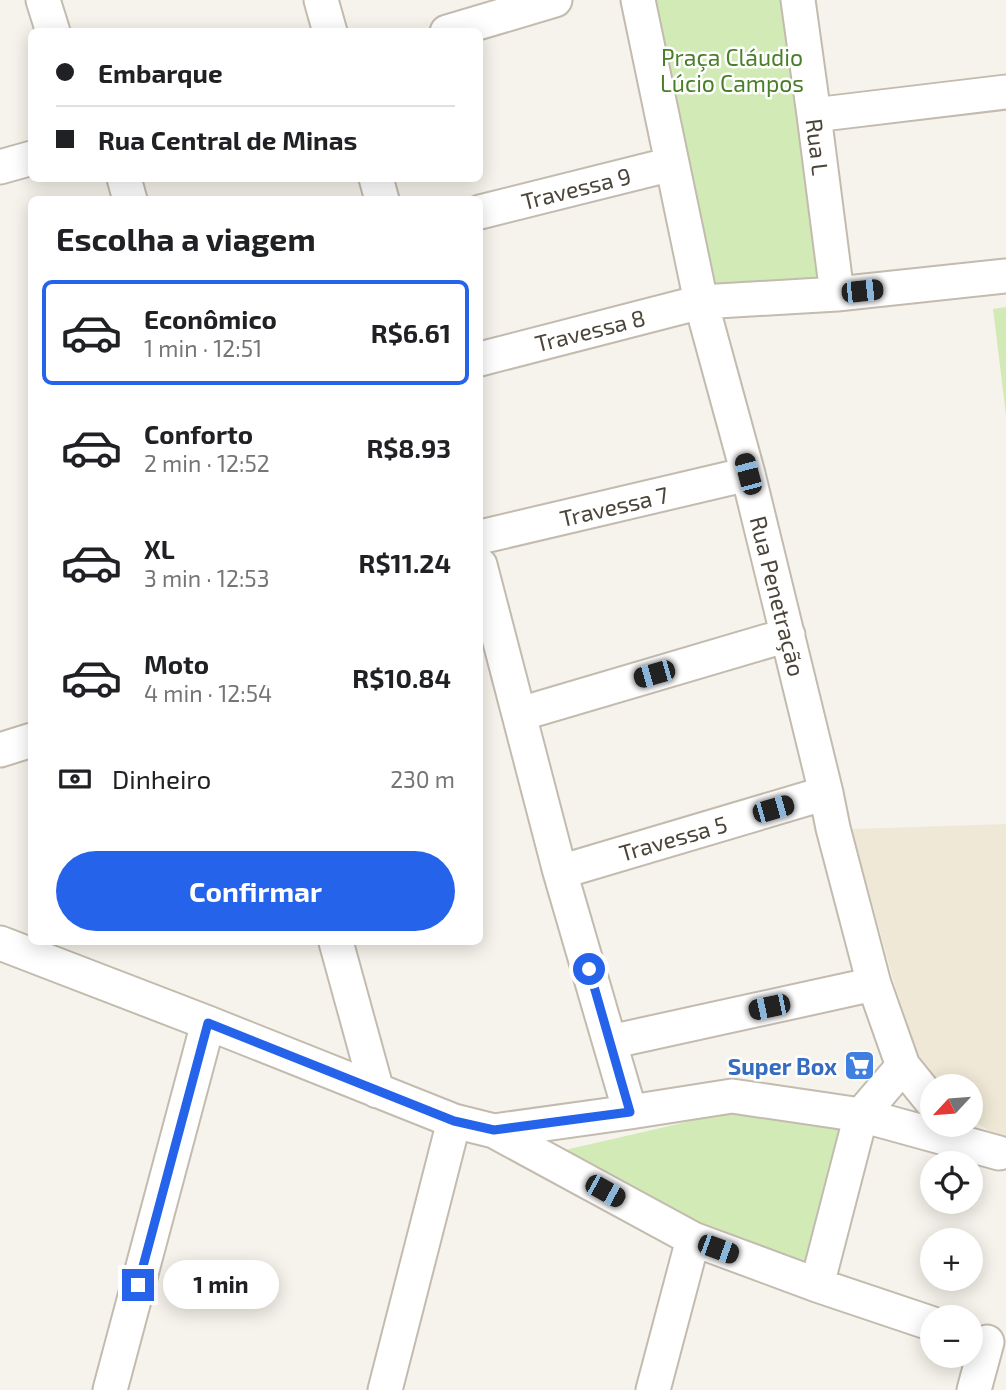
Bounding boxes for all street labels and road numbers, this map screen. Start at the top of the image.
street label: Rua L [801,117,835,177]
street label: Travessa 9 [518,161,634,215]
street label: Travessa 8 [532,303,648,357]
street label: Travessa 7 [557,480,671,532]
street label: Rua Penetração [744,513,811,679]
street label: Travessa 5 [616,809,730,867]

